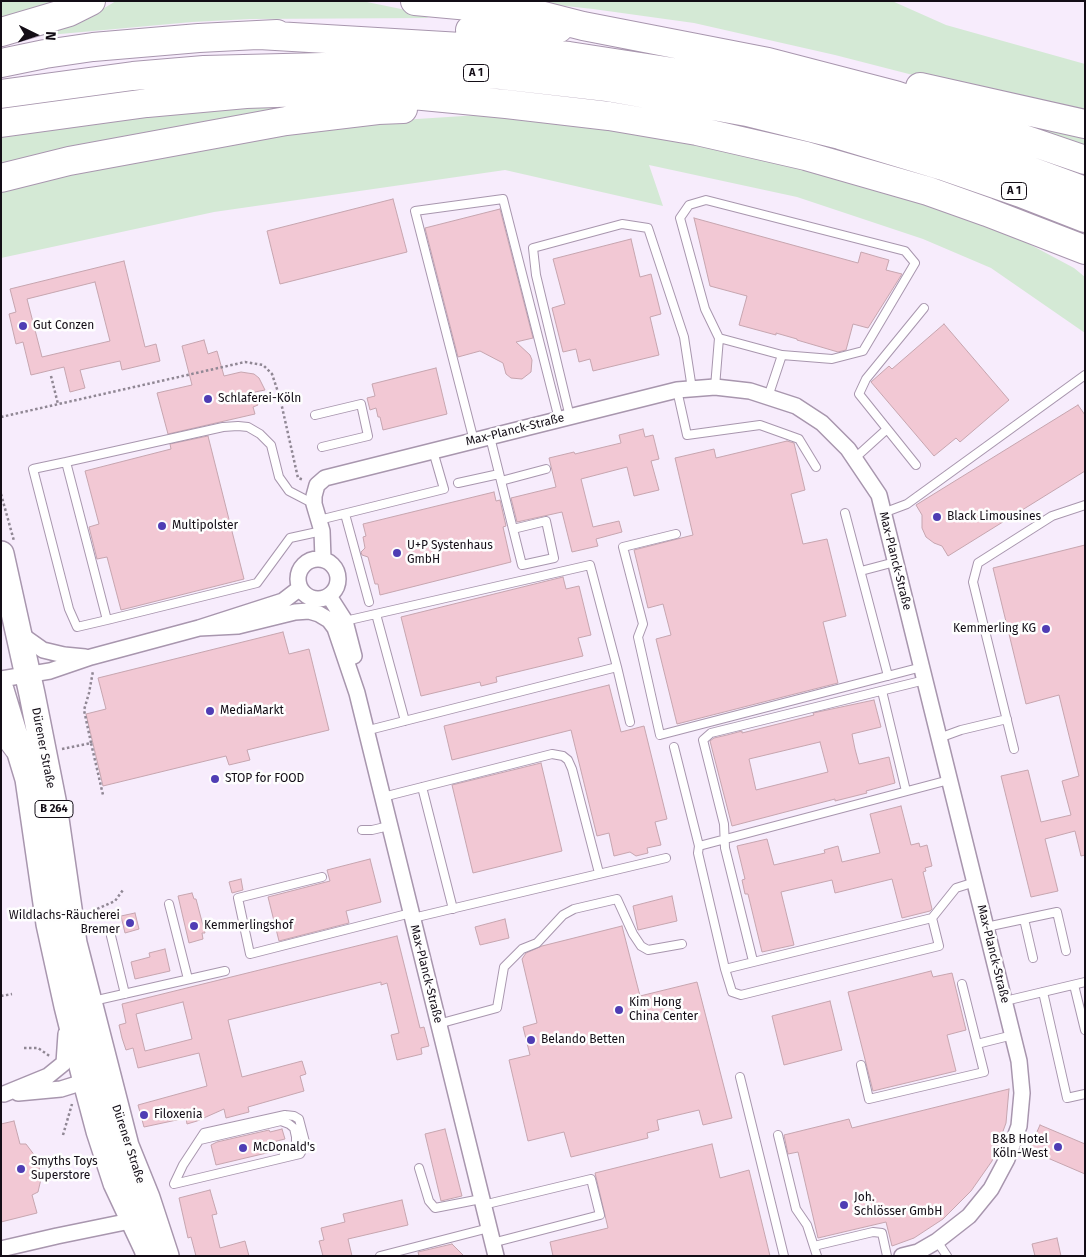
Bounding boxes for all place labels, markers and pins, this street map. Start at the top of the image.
place label: Gut Conzen [33,319,94,333]
marker: Gut Conzen [17,320,29,332]
place label: Schlaferei-Köln [218,392,301,406]
marker: Schlaferei-Köln [202,393,214,405]
place label: Black Limousines [947,510,1041,524]
marker: Black Limousines [931,511,943,523]
place label: Multipolster [172,519,238,533]
marker: Multipolster [156,520,168,532]
place label: U+P Systenhaus GmbH [407,539,493,567]
marker: U+P Systenhaus GmbH [391,547,403,559]
place label: Kemmerling KG [953,622,1036,636]
marker: Kemmerling KG [1040,623,1052,635]
place label: MediaMarkt [220,704,284,718]
marker: MediaMarkt [204,705,216,717]
place label: STOP for FOOD [225,772,304,786]
marker: STOP for FOOD [209,773,221,785]
place label: Wildlachs-Räucherei Bremer [9,909,120,937]
marker: Wildlachs-Räucherei Bremer [124,917,136,929]
place label: Kemmerlingshof [204,919,293,933]
marker: Kemmerlingshof [188,920,200,932]
place label: Kim Hong China Center [629,996,698,1024]
marker: Kim Hong China Center [613,1004,625,1016]
place label: Belando Betten [541,1033,625,1047]
marker: Belando Betten [525,1034,537,1046]
place label: Filoxenia [154,1108,202,1122]
marker: Filoxenia [138,1109,150,1121]
place label: B&B Hotel Köln-West [992,1133,1048,1161]
place label: McDonald's [253,1141,315,1155]
marker: B&B Hotel Köln-West [1052,1141,1064,1153]
marker: McDonald's [237,1142,249,1154]
place label: Smyths Toys Superstore [31,1155,98,1183]
marker: Smyths Toys Superstore [15,1163,27,1175]
place label: Joh. Schlösser GmbH [854,1191,942,1219]
marker: Joh. Schlösser GmbH [838,1199,850,1211]

